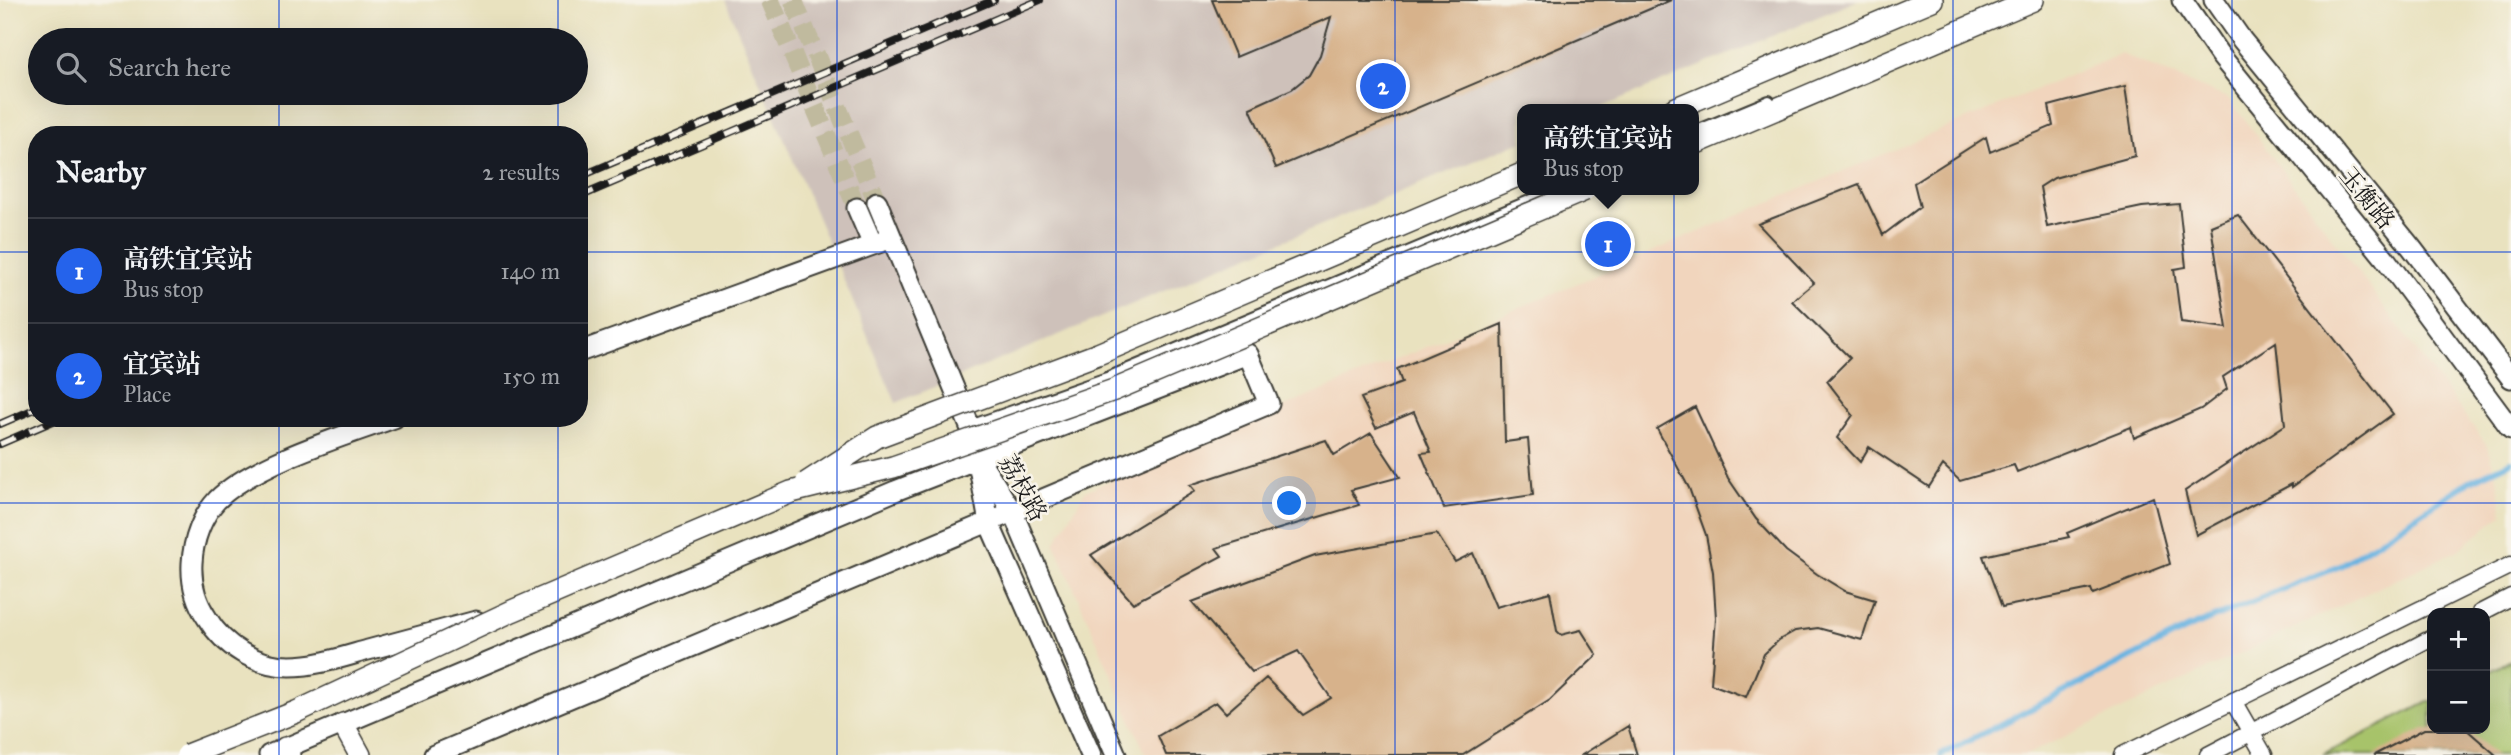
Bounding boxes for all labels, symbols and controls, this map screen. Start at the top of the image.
search box [28,28,588,105]
icon: search [52,48,90,86]
text: Search here [108,51,231,83]
pin: 2 [1360,60,1406,112]
popup [1517,104,1699,195]
text: 高铁宜宾站 [1543,122,1673,154]
text: Nearby [56,154,146,190]
text: Bus stop [1543,154,1624,182]
text: 2 results [482,158,560,186]
street label: 玉衡路 [2333,161,2401,235]
pin: 1 [1585,218,1631,270]
text: 高铁宜宾站 [123,243,253,275]
text: 1 [74,257,84,285]
text: 140 m [500,257,560,285]
text: Bus stop [123,275,204,303]
text: 宜宾站 [123,348,201,380]
text: 2 [73,362,85,390]
text: 150 m [503,362,560,390]
text: Place [123,380,171,408]
street label: 荔枝路 [992,449,1054,527]
your location [1272,486,1306,520]
map controls [2427,608,2490,734]
button: + [2427,608,2490,671]
button: − [2427,671,2490,734]

